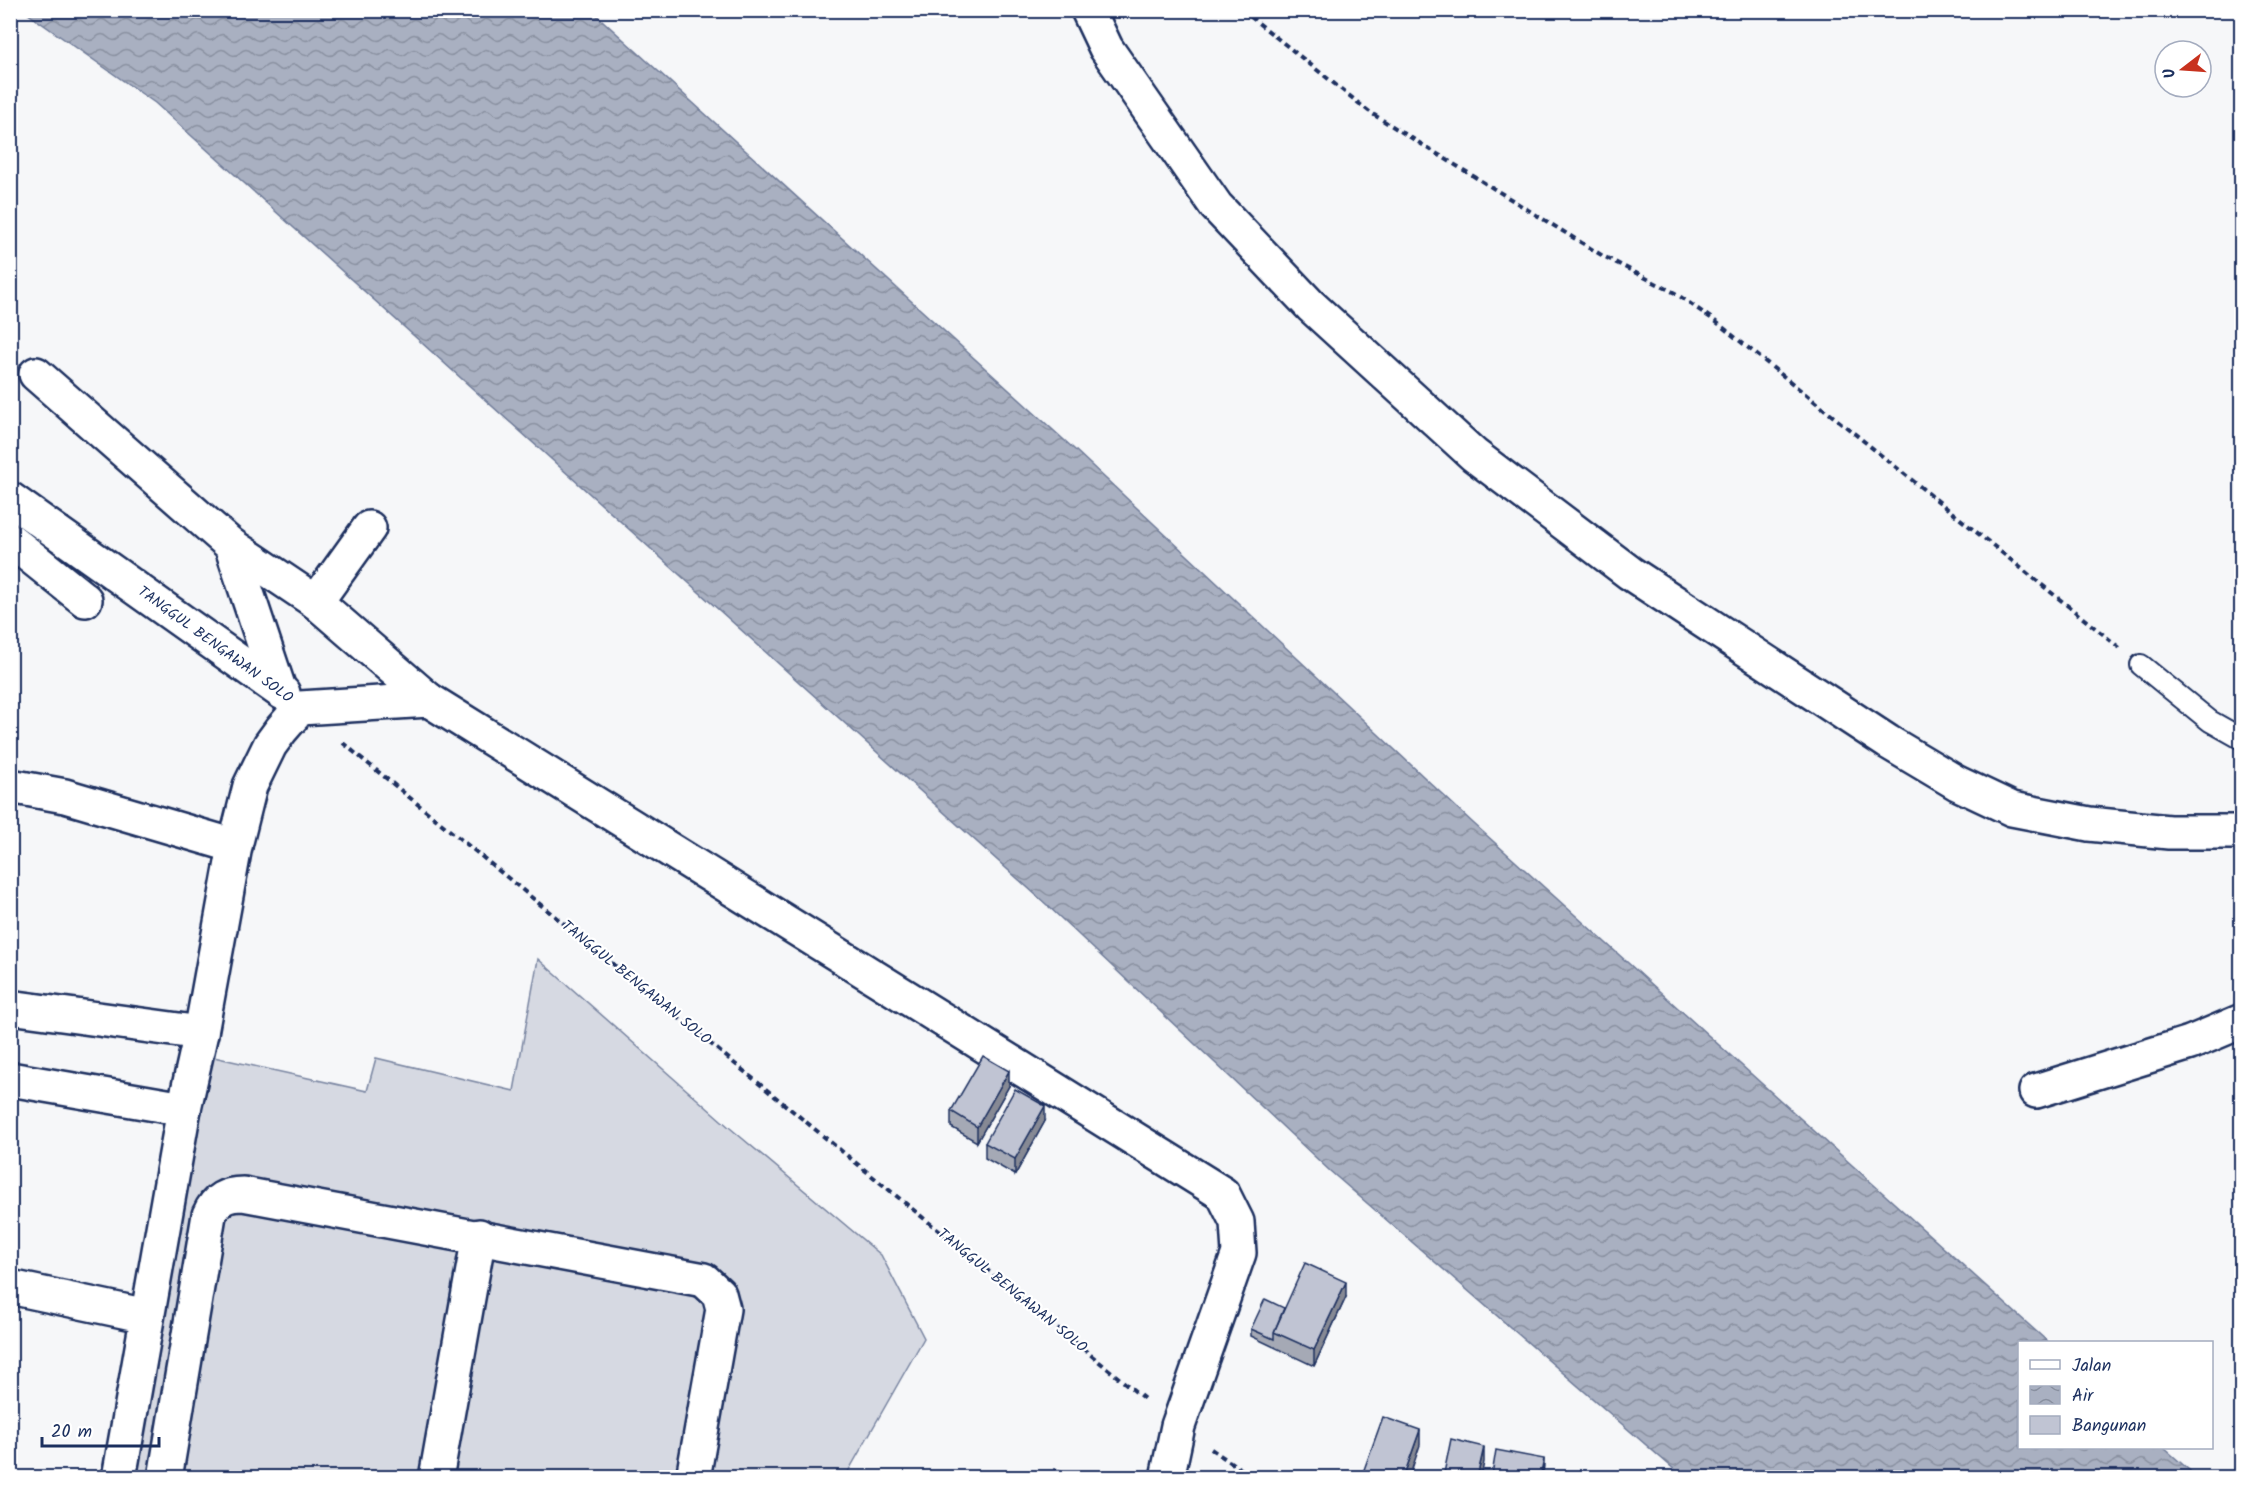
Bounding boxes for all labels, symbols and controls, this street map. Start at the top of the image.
north arrow [2153,39,2213,99]
text: U [2157,64,2183,81]
street label: TANGGUL BENGAWAN SOLO [132,580,298,710]
street label: TANGGUL BENGAWAN SOLO [556,915,716,1051]
street label: TANGGUL BENGAWAN SOLO [932,1223,1092,1359]
legend [2018,1341,2213,1449]
text: Jalan [2072,1352,2111,1381]
text: Air [2072,1382,2094,1411]
scale bar [42,1410,159,1448]
text: Bangunan [2072,1412,2146,1441]
text: 20 m [51,1418,92,1447]

